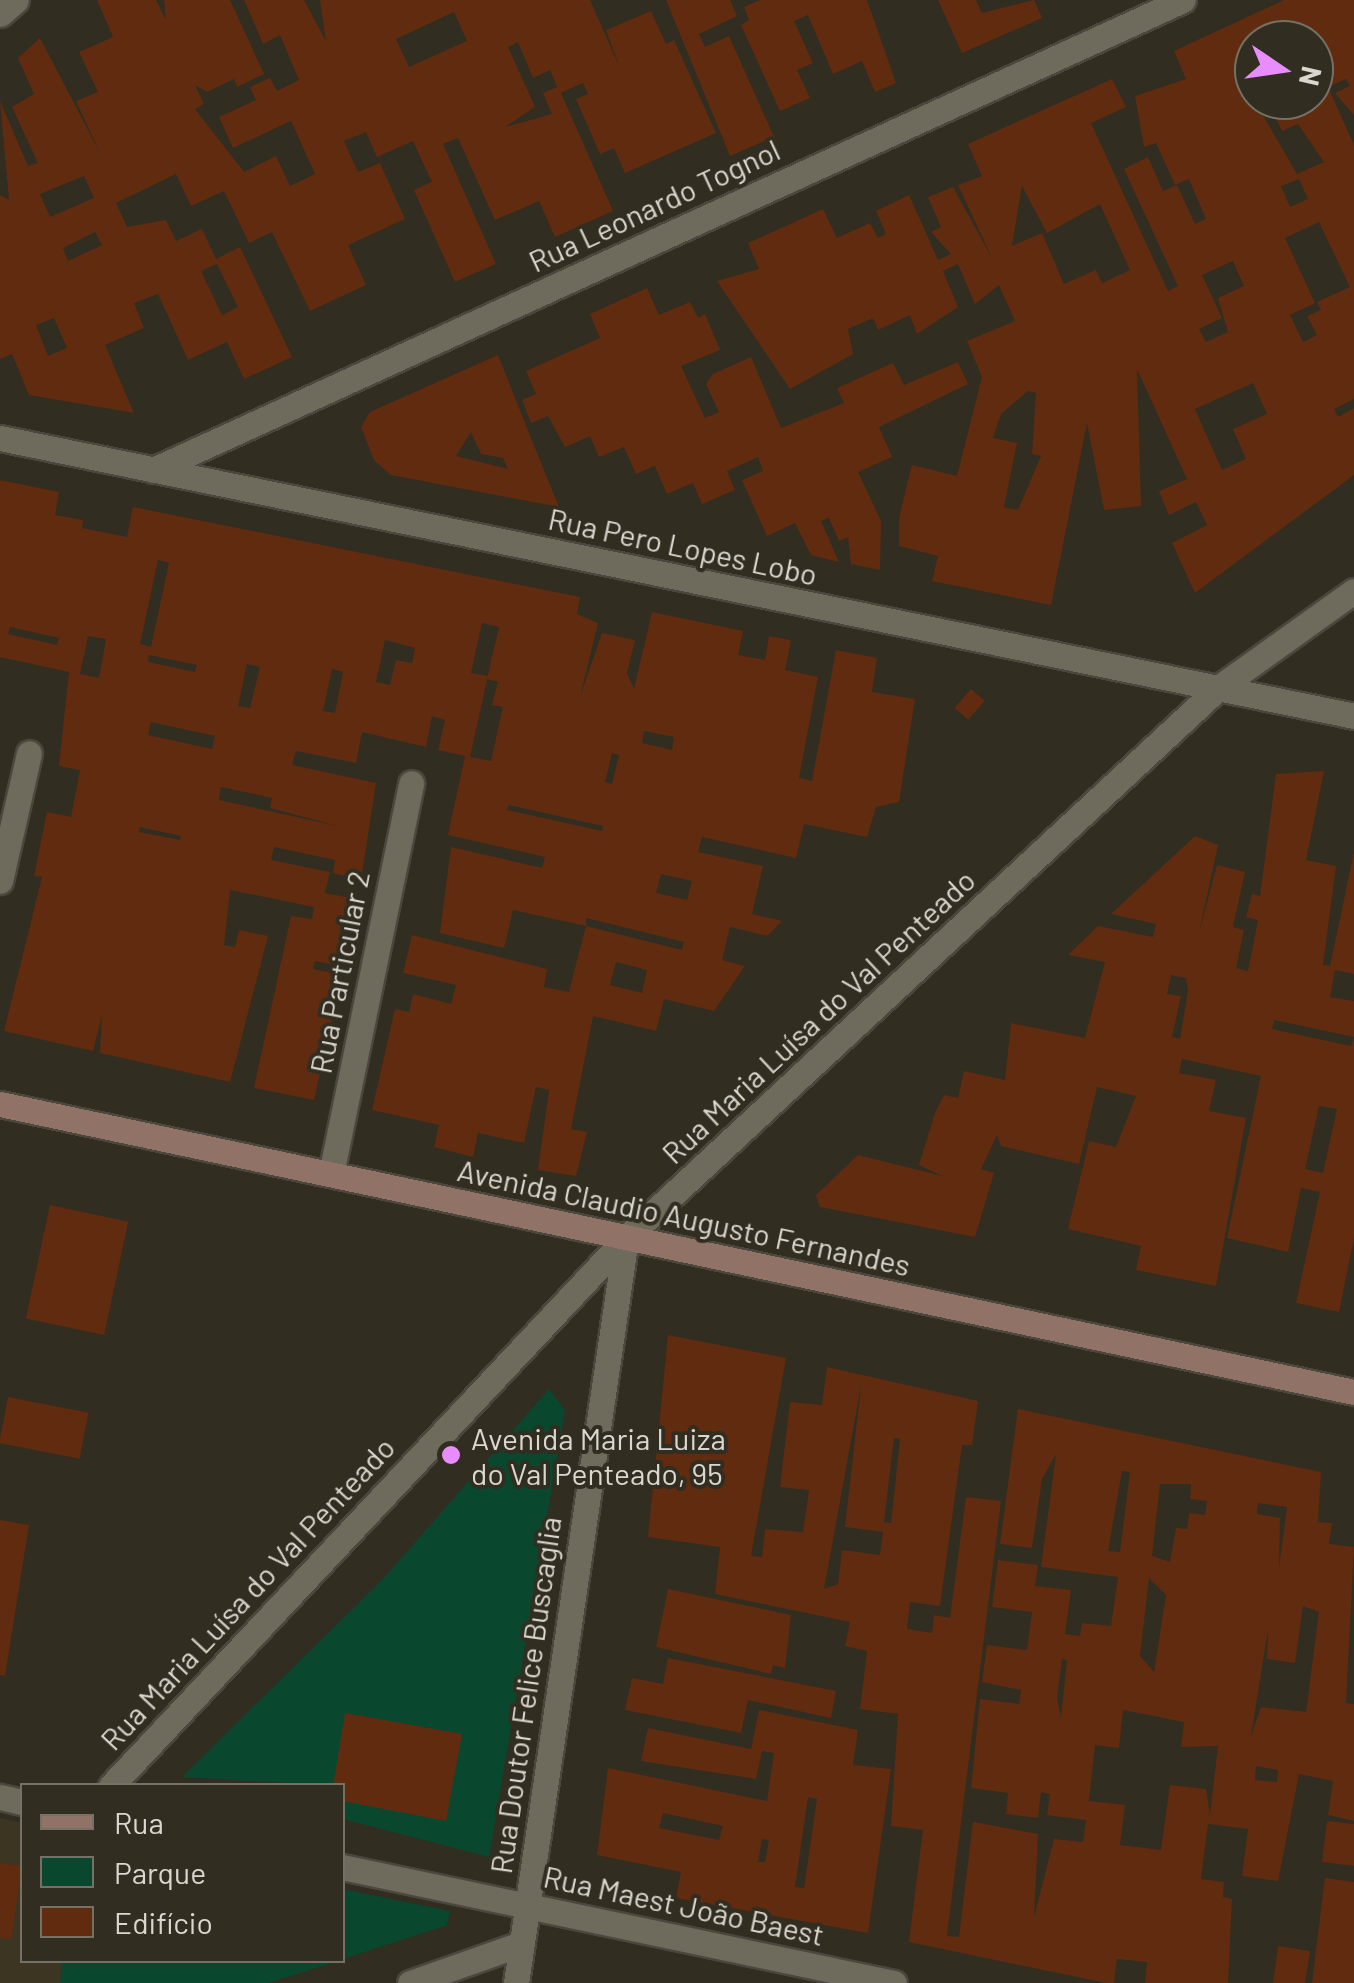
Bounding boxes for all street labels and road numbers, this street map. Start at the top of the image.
street label: Rua Leonardo Tognol [523,131,785,279]
street label: Rua Pero Lopes Lobo [545,500,821,592]
street label: Rua Maria Luísa do Val Penteado [654,861,982,1171]
street label: Rua Particular 2 [302,868,376,1076]
street label: Avenida Claudio Augusto Fernandes [454,1151,914,1283]
street label: Rua Maria Luísa do Val Penteado [92,1429,402,1757]
street label: Rua Doutor Felice Buscaglia [482,1514,568,1876]
street label: Rua Maest João Baest [541,1858,827,1952]

